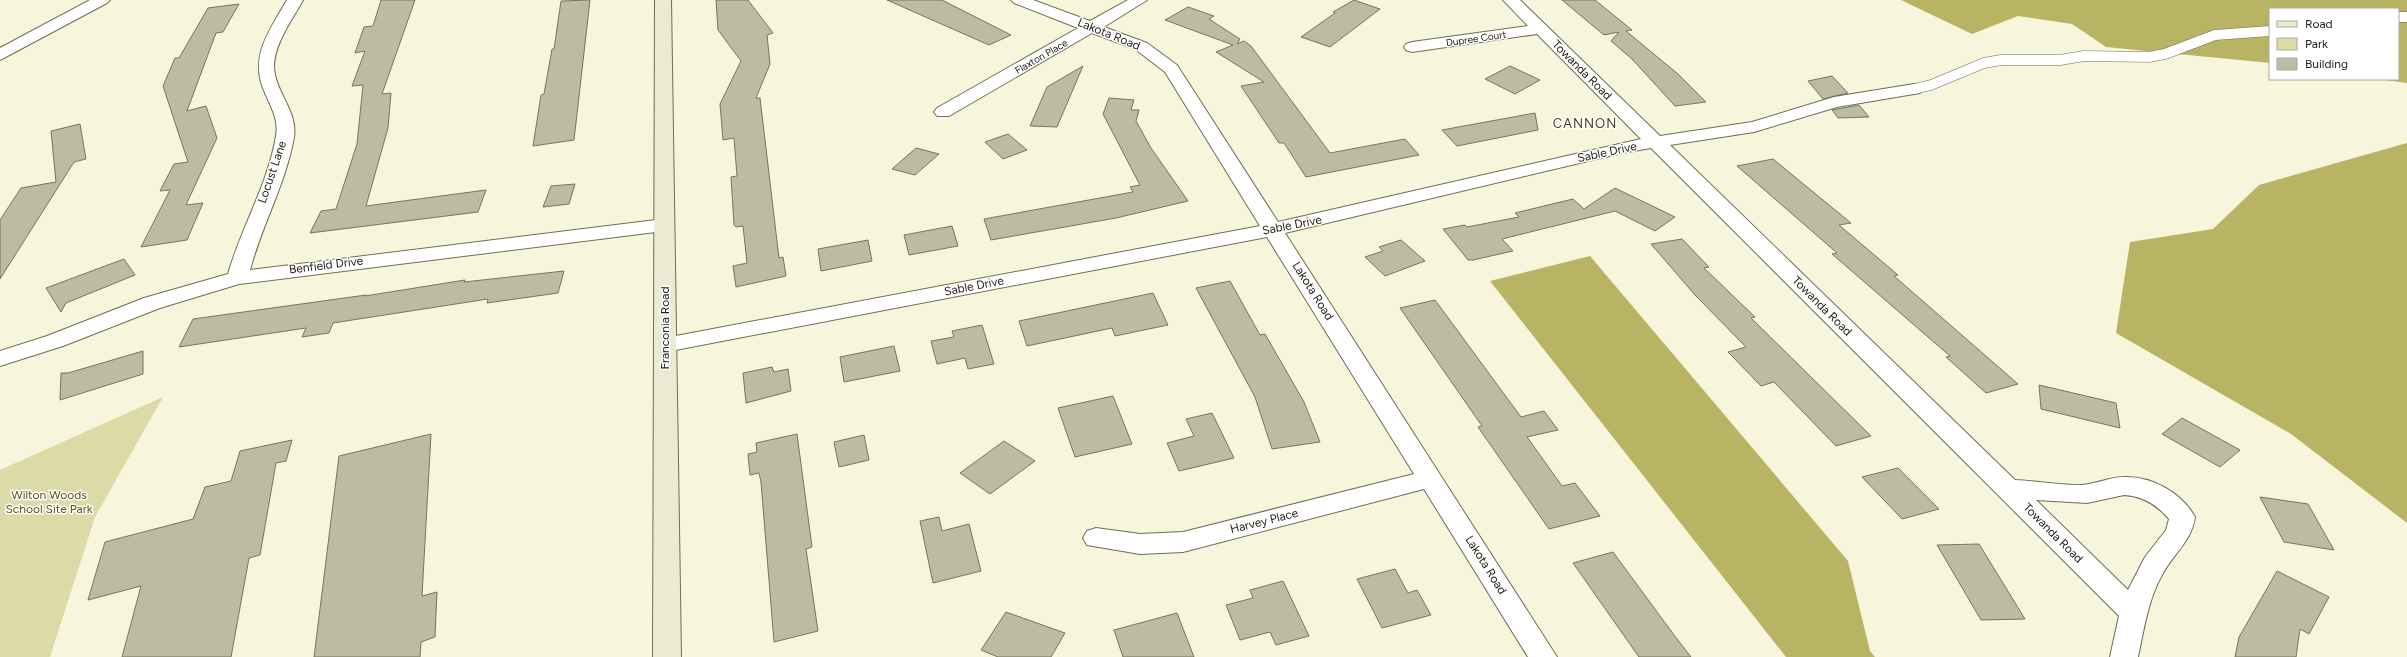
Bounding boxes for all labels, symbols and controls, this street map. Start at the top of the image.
legend [2269,8,2399,80]
street label: Lakota Road [1076,15,1142,53]
text: Road [2305,17,2333,31]
street label: Dupree Court [1445,28,1507,49]
street label: Flaxton Place [1012,36,1071,77]
street label: Towanda Road [1549,37,1615,103]
text: Park [2305,37,2328,51]
text: Building [2305,57,2348,71]
district label: CANNON [1553,116,1617,131]
street label: Locust Lane [255,139,289,205]
street label: Sable Drive [1576,139,1638,165]
street label: Sable Drive [1261,212,1323,238]
street label: Benfield Drive [288,253,364,277]
street label: Lakota Road [1290,259,1336,323]
street label: Sable Drive [943,273,1005,299]
street label: Towanda Road [1789,273,1855,339]
street label: Franconia Road [658,287,672,369]
park label: Wilton Woods School Site Park [5,488,93,516]
street label: Towanda Road [2020,500,2086,566]
street label: Harvey Place [1228,506,1300,536]
street label: Lakota Road [1463,533,1509,597]

